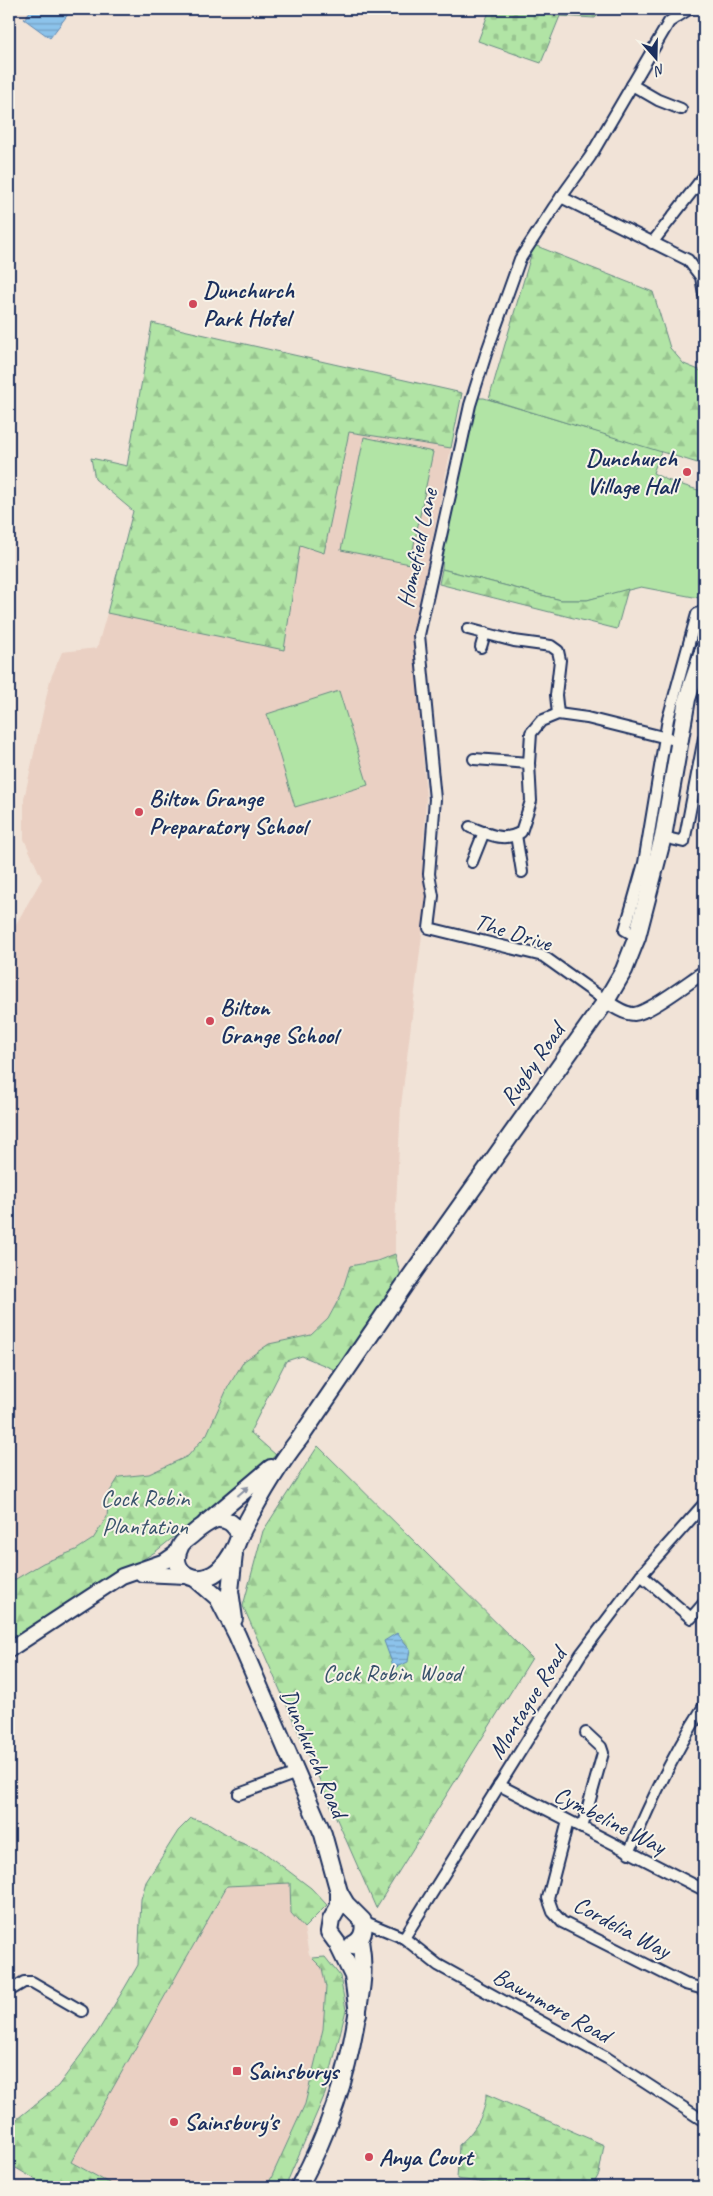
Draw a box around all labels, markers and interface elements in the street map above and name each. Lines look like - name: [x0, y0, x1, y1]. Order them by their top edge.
- north arrow: [630, 32, 680, 82]
- text: N: [651, 60, 667, 80]
- place label: Dunchurch Park Hotel: [203, 275, 295, 333]
- marker: Dunchurch Park Hotel: [187, 298, 199, 310]
- place label: Dunchurch Village Hall: [586, 443, 682, 501]
- marker: Dunchurch Village Hall: [681, 466, 693, 478]
- street label: Homefield Lane: [390, 484, 445, 610]
- place label: Bilton Grange Preparatory School: [149, 783, 311, 841]
- marker: Bilton Grange Preparatory School: [133, 806, 145, 818]
- street label: The Drive: [471, 906, 557, 959]
- place label: Bilton Grange School: [220, 992, 342, 1050]
- street label: Rugby Road: [493, 1014, 573, 1111]
- marker: Bilton Grange School: [204, 1015, 216, 1027]
- park label: Cock Robin Plantation: [100, 1483, 191, 1541]
- one-way arrow: [236, 1486, 249, 1497]
- street label: Montague Road: [481, 1639, 575, 1764]
- park label: Cock Robin Wood: [323, 1658, 465, 1688]
- street label: Dunchurch Road: [274, 1684, 356, 1825]
- street label: Cymbeline Way: [549, 1779, 673, 1862]
- street label: Cordelia Way: [568, 1889, 677, 1966]
- street label: Bawnmore Road: [488, 1960, 619, 2051]
- place label: Sainsburys: [247, 2056, 341, 2086]
- marker: Sainsburys: [231, 2065, 243, 2077]
- place label: Sainsbury's: [184, 2107, 281, 2137]
- marker: Sainsbury's: [168, 2116, 180, 2128]
- place label: Anya Court: [379, 2142, 475, 2172]
- marker: Anya Court: [363, 2151, 375, 2163]

